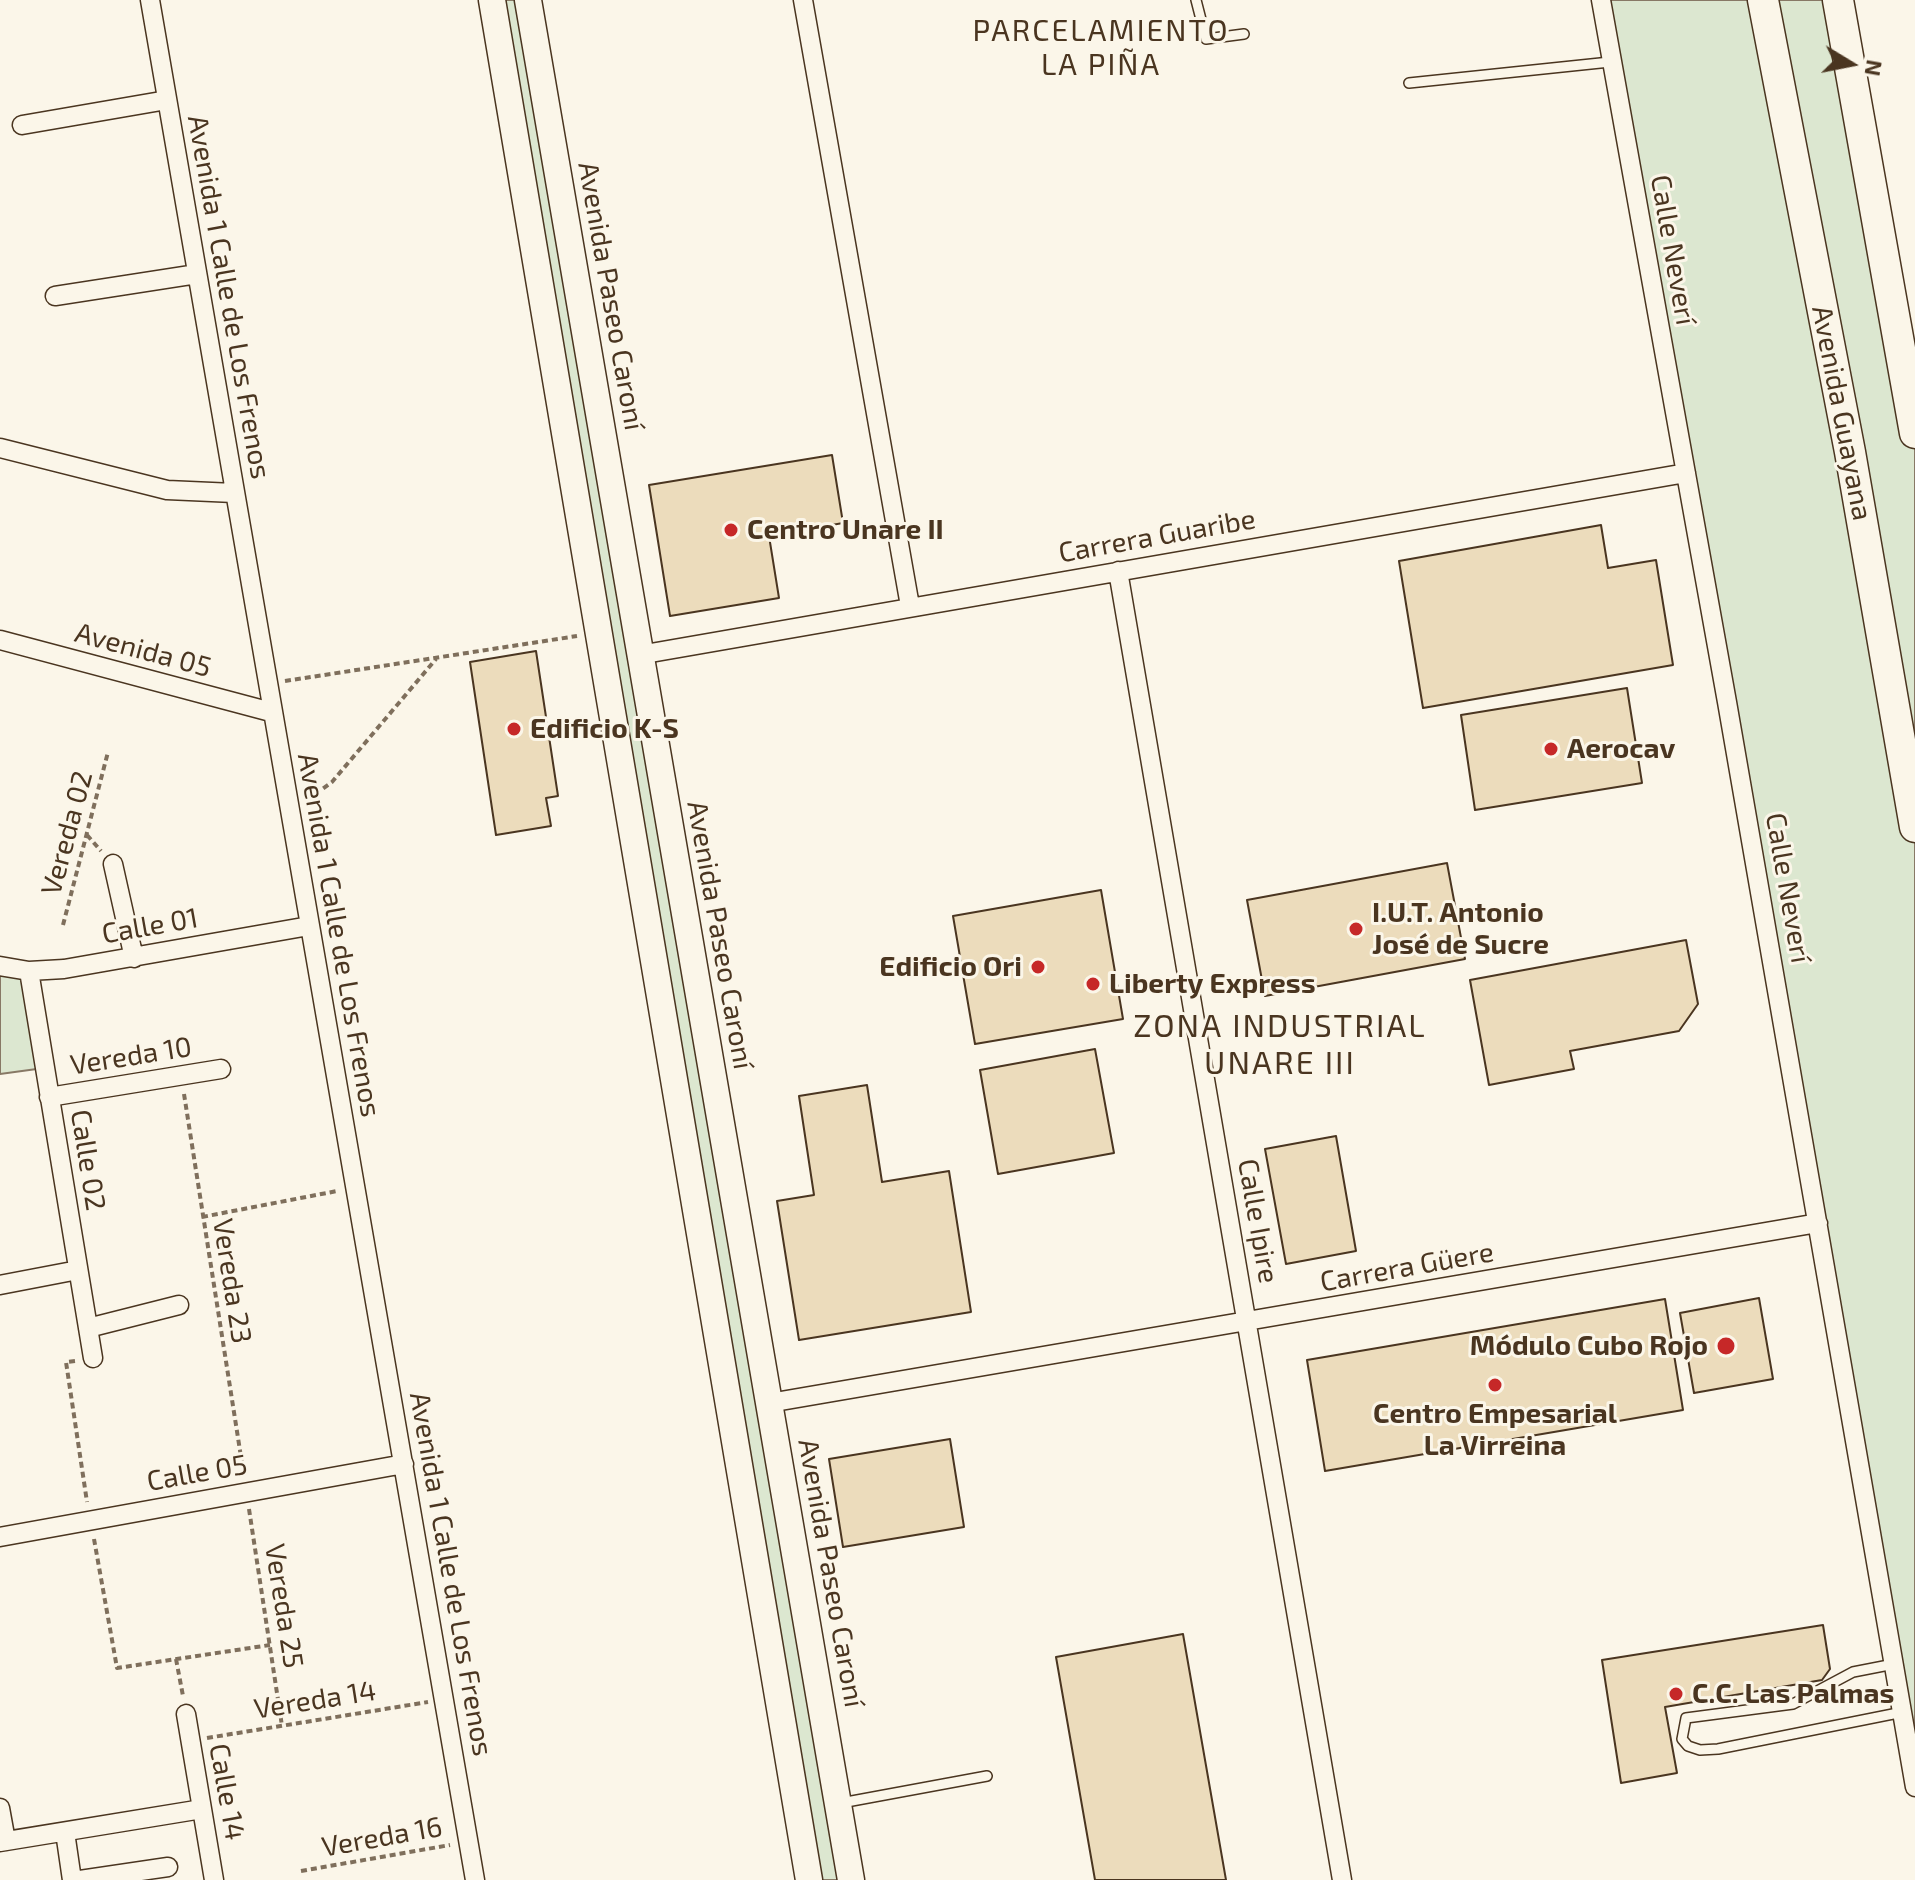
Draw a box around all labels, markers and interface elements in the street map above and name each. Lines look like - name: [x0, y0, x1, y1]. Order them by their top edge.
- district label: PARCELAMIENTO LA PIÑA: [973, 13, 1229, 84]
- north arrow: [1811, 24, 1891, 104]
- text: N: [1860, 58, 1889, 78]
- street label: Avenida 1 Calle de Los Frenos: [180, 112, 278, 482]
- street label: Avenida Paseo Caroní: [571, 159, 651, 433]
- street label: Calle Neverí: [1643, 172, 1703, 328]
- street label: Avenida Guayana: [1805, 303, 1879, 523]
- street label: Carrera Guaribe: [1056, 502, 1258, 570]
- place label: Centro Unare II: [747, 513, 944, 547]
- marker: Centro Unare II: [722, 521, 740, 539]
- street label: Avenida 05: [71, 616, 215, 684]
- place label: Edificio K-S: [530, 712, 679, 746]
- marker: Edificio K-S: [505, 720, 523, 738]
- place label: Aerocav: [1567, 732, 1675, 766]
- marker: Aerocav: [1542, 740, 1560, 758]
- street label: Avenida 1 Calle de Los Frenos: [290, 750, 388, 1120]
- street label: Vereda 02: [34, 767, 100, 899]
- street label: Avenida Paseo Caroní: [680, 798, 760, 1072]
- street label: Calle Neverí: [1758, 810, 1818, 966]
- place label: I.U.T. Antonio José de Sucre: [1372, 896, 1549, 962]
- street label: Calle 01: [99, 901, 201, 951]
- marker: I.U.T. Antonio José de Sucre: [1347, 920, 1365, 938]
- place label: Edificio Ori: [879, 950, 1022, 984]
- marker: Edificio Ori: [1029, 958, 1047, 976]
- place label: Liberty Express: [1109, 967, 1316, 1001]
- marker: Liberty Express: [1084, 975, 1102, 993]
- district label: ZONA INDUSTRIAL UNARE III: [1133, 1007, 1427, 1082]
- street label: Vereda 10: [68, 1030, 194, 1082]
- street label: Calle 02: [63, 1107, 113, 1213]
- street label: Calle Ipire: [1231, 1156, 1285, 1286]
- street label: Vereda 23: [206, 1216, 258, 1346]
- street label: Carrera Güere: [1318, 1235, 1496, 1299]
- place label: Módulo Cubo Rojo: [1470, 1329, 1708, 1363]
- marker: Módulo Cubo Rojo: [1715, 1335, 1737, 1357]
- marker: Centro Empesarial La Virreina: [1486, 1376, 1504, 1394]
- street label: Avenida 1 Calle de Los Frenos: [402, 1389, 500, 1759]
- place label: Centro Empesarial La Virreina: [1373, 1397, 1617, 1463]
- street label: Avenida Paseo Caroní: [791, 1436, 871, 1710]
- street label: Calle 05: [144, 1448, 250, 1498]
- street label: Vereda 25: [258, 1541, 310, 1671]
- street label: Vereda 14: [252, 1674, 378, 1726]
- place label: C.C. Las Palmas: [1692, 1677, 1894, 1711]
- marker: C.C. Las Palmas: [1667, 1685, 1685, 1703]
- street label: Calle 14: [202, 1741, 252, 1843]
- street label: Vereda 16: [319, 1810, 445, 1864]

